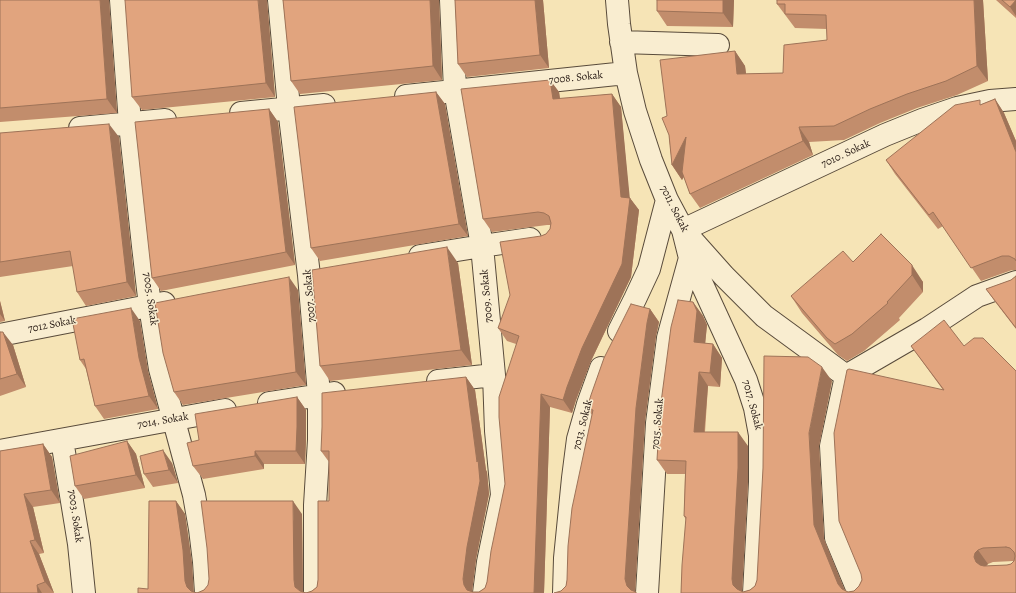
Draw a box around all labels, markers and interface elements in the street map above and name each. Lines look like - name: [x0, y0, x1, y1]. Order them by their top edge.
- street label: 7008. Sokak: [548, 69, 604, 87]
- street label: 7010. Sokak: [819, 137, 873, 171]
- street label: 7011. Sokak: [657, 184, 691, 234]
- street label: 7007. Sokak: [301, 269, 319, 323]
- street label: 7009. Sokak: [478, 269, 496, 323]
- street label: 7005. Sokak: [140, 272, 160, 326]
- street label: 7012 Sokak: [27, 314, 77, 336]
- street label: 7017. Sokak: [739, 379, 765, 431]
- street label: 7015. Sokak: [649, 398, 667, 450]
- street label: 7013. Sokak: [570, 399, 596, 451]
- street label: 7014. Sokak: [136, 410, 190, 432]
- street label: 7003. Sokak: [65, 489, 85, 543]

